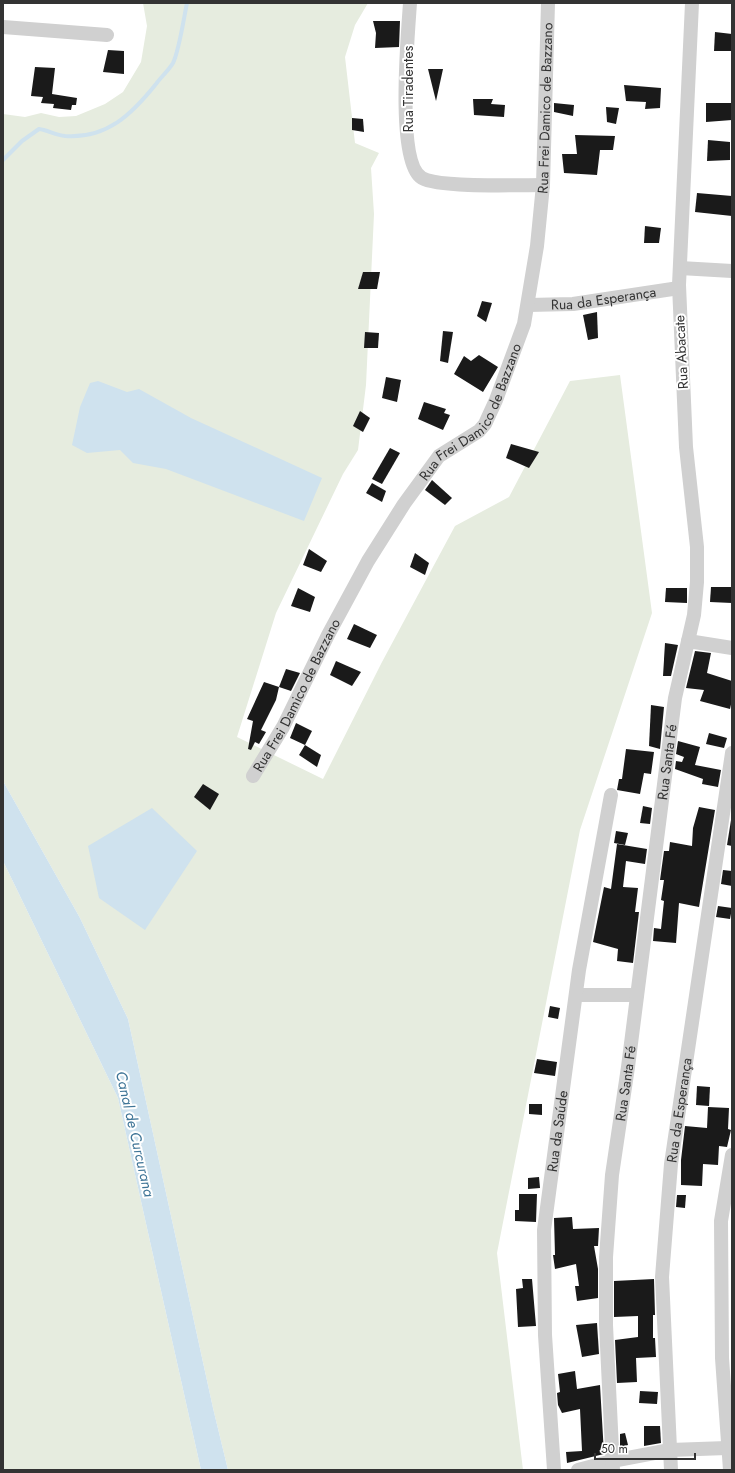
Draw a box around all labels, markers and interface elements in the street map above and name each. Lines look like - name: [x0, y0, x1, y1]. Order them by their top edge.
- street label: Rua Frei Damico de Bazzano: [532, 22, 557, 194]
- street label: Rua Tiradentes: [398, 45, 418, 132]
- street label: Rua da Esperança: [551, 282, 658, 314]
- street label: Rua Abacate: [669, 314, 693, 390]
- street label: Rua Frei Damico de Bazzano: [414, 340, 526, 485]
- street label: Rua Frei Damico de Bazzano: [248, 614, 345, 776]
- street label: Rua Santa Fé: [652, 723, 682, 801]
- street label: Rua Santa Fé: [610, 1044, 641, 1122]
- street label: Rua da Esperança: [661, 1056, 697, 1164]
- water label: Canal de Curcurana: [110, 1069, 160, 1200]
- street label: Rua da Saúde: [542, 1089, 573, 1173]
- scale bar: [595, 1435, 695, 1461]
- text: 50 m: [601, 1440, 628, 1458]

